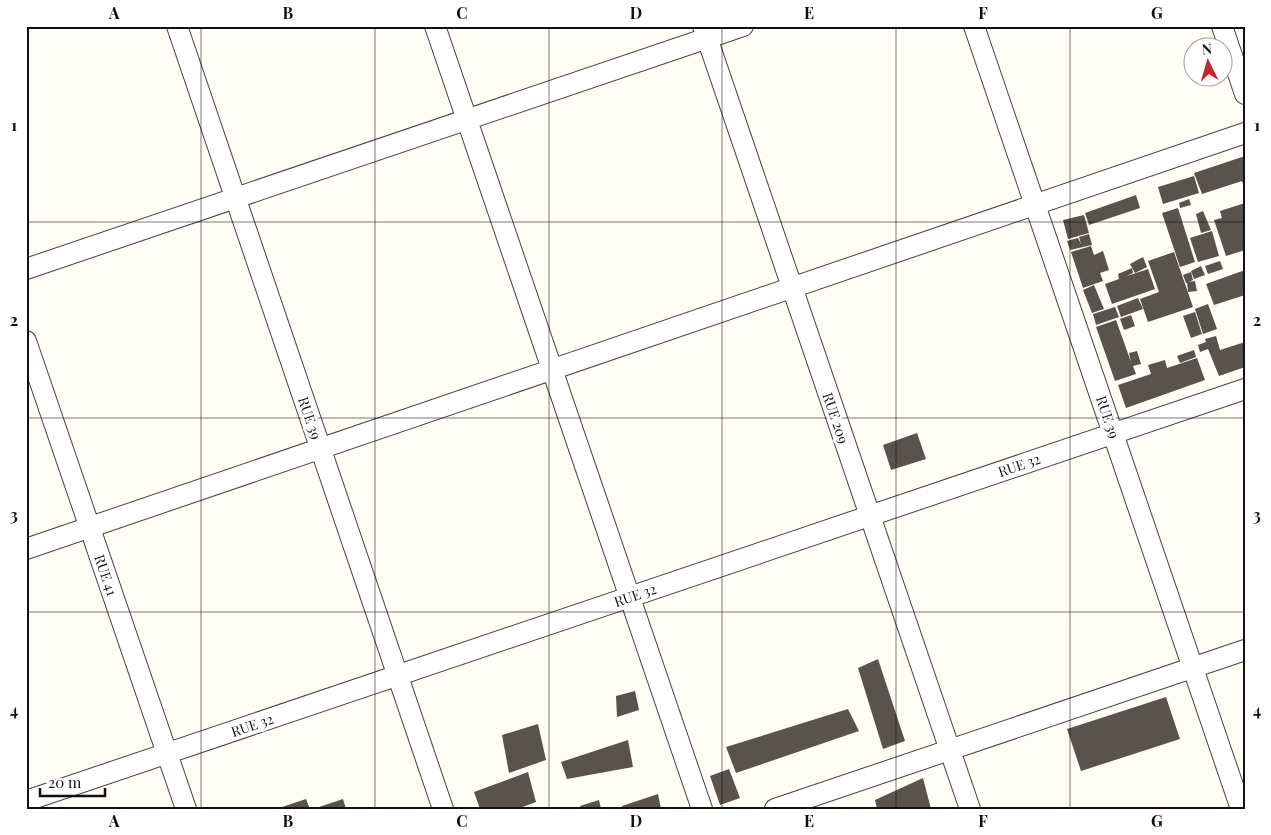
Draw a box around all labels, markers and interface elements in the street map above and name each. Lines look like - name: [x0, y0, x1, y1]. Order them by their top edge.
- text: A: [108, 2, 120, 23]
- text: B: [283, 2, 294, 23]
- text: C: [456, 2, 468, 23]
- text: D: [630, 2, 642, 23]
- text: E: [804, 2, 814, 23]
- text: F: [978, 2, 988, 23]
- text: G: [1151, 2, 1163, 23]
- north arrow: [1184, 38, 1234, 88]
- text: N: [1201, 39, 1213, 58]
- text: 1: [11, 114, 17, 135]
- text: 1: [1254, 114, 1260, 135]
- text: 2: [10, 309, 18, 330]
- text: 2: [1253, 309, 1261, 330]
- street label: RUE 209: [818, 390, 854, 446]
- street label: RUE 39: [1092, 393, 1124, 441]
- street label: RUE 39: [294, 394, 326, 442]
- street label: RUE 32: [995, 449, 1043, 481]
- text: 3: [10, 504, 18, 525]
- text: 3: [1253, 504, 1261, 525]
- street label: RUE 41: [90, 552, 122, 598]
- street label: RUE 32: [611, 579, 659, 611]
- text: 4: [10, 699, 18, 720]
- text: 4: [1253, 699, 1261, 720]
- street label: RUE 32: [228, 709, 276, 741]
- scale bar: [40, 765, 105, 797]
- text: 20 m: [48, 772, 82, 792]
- text: A: [108, 810, 120, 831]
- text: B: [283, 810, 294, 831]
- text: C: [456, 810, 468, 831]
- text: D: [630, 810, 642, 831]
- text: E: [804, 810, 814, 831]
- text: F: [978, 810, 988, 831]
- text: G: [1151, 810, 1163, 831]

